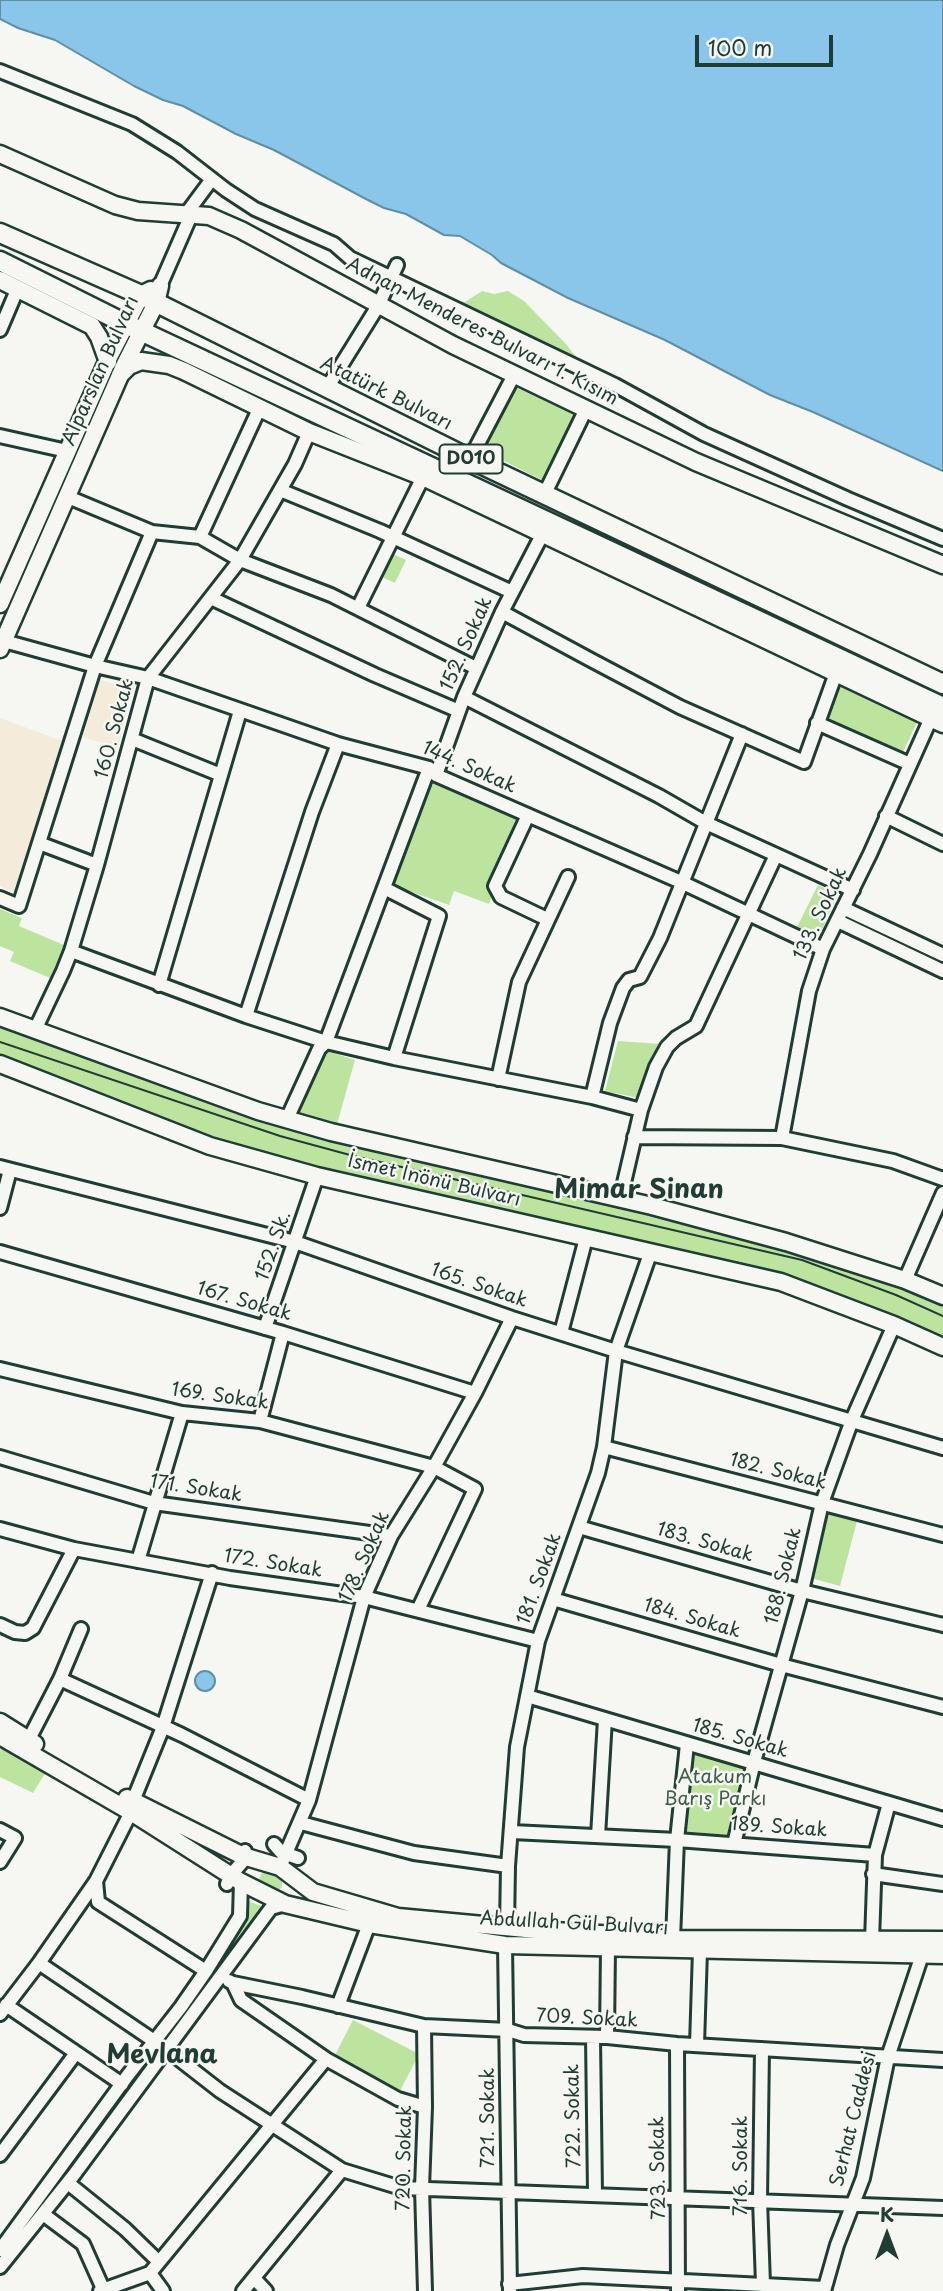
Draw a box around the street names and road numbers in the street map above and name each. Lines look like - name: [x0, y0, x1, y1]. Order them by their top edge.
- street label: Adnan Menderes Bulvarı 1. Kısım: [342, 253, 622, 411]
- street label: Alparslan Bulvarı: [58, 293, 144, 449]
- street label: Atatürk Bulvarı: [316, 352, 456, 436]
- road number: D010: [440, 444, 503, 474]
- street label: 152. Sokak: [436, 593, 498, 695]
- street label: 160. Sokak: [91, 677, 139, 781]
- street label: 144. Sokak: [418, 737, 520, 799]
- street label: 133. Sokak: [790, 864, 852, 964]
- street label: İsmet İnönü Bulvarı: [345, 1150, 523, 1212]
- street label: 152. Sk.: [251, 1208, 297, 1284]
- street label: 165. Sokak: [428, 1259, 530, 1313]
- street label: 167. Sokak: [194, 1278, 294, 1326]
- street label: 169. Sokak: [170, 1379, 270, 1415]
- street label: 182. Sokak: [727, 1449, 829, 1495]
- street label: 171. Sokak: [148, 1470, 244, 1508]
- street label: 178. Sokak: [335, 1508, 395, 1606]
- street label: 183. Sokak: [654, 1518, 756, 1568]
- street label: 188. Sokak: [761, 1525, 807, 1627]
- street label: 181. Sokak: [513, 1530, 567, 1628]
- street label: 172. Sokak: [222, 1545, 324, 1583]
- street label: 184. Sokak: [641, 1594, 743, 1644]
- street label: 185. Sokak: [689, 1714, 791, 1764]
- street label: 189. Sokak: [730, 1813, 828, 1843]
- street label: Abdullah Gül Bulvarı: [479, 1908, 669, 1940]
- street label: 709. Sokak: [535, 2005, 639, 2033]
- street label: Serhat Caddesi: [826, 2049, 882, 2189]
- street label: 722. Sokak: [562, 2064, 586, 2168]
- street label: 721. Sokak: [478, 2068, 500, 2168]
- street label: 720. Sokak: [393, 2105, 417, 2211]
- street label: 723. Sokak: [647, 2116, 671, 2220]
- street label: 716. Sokak: [731, 2116, 753, 2216]

